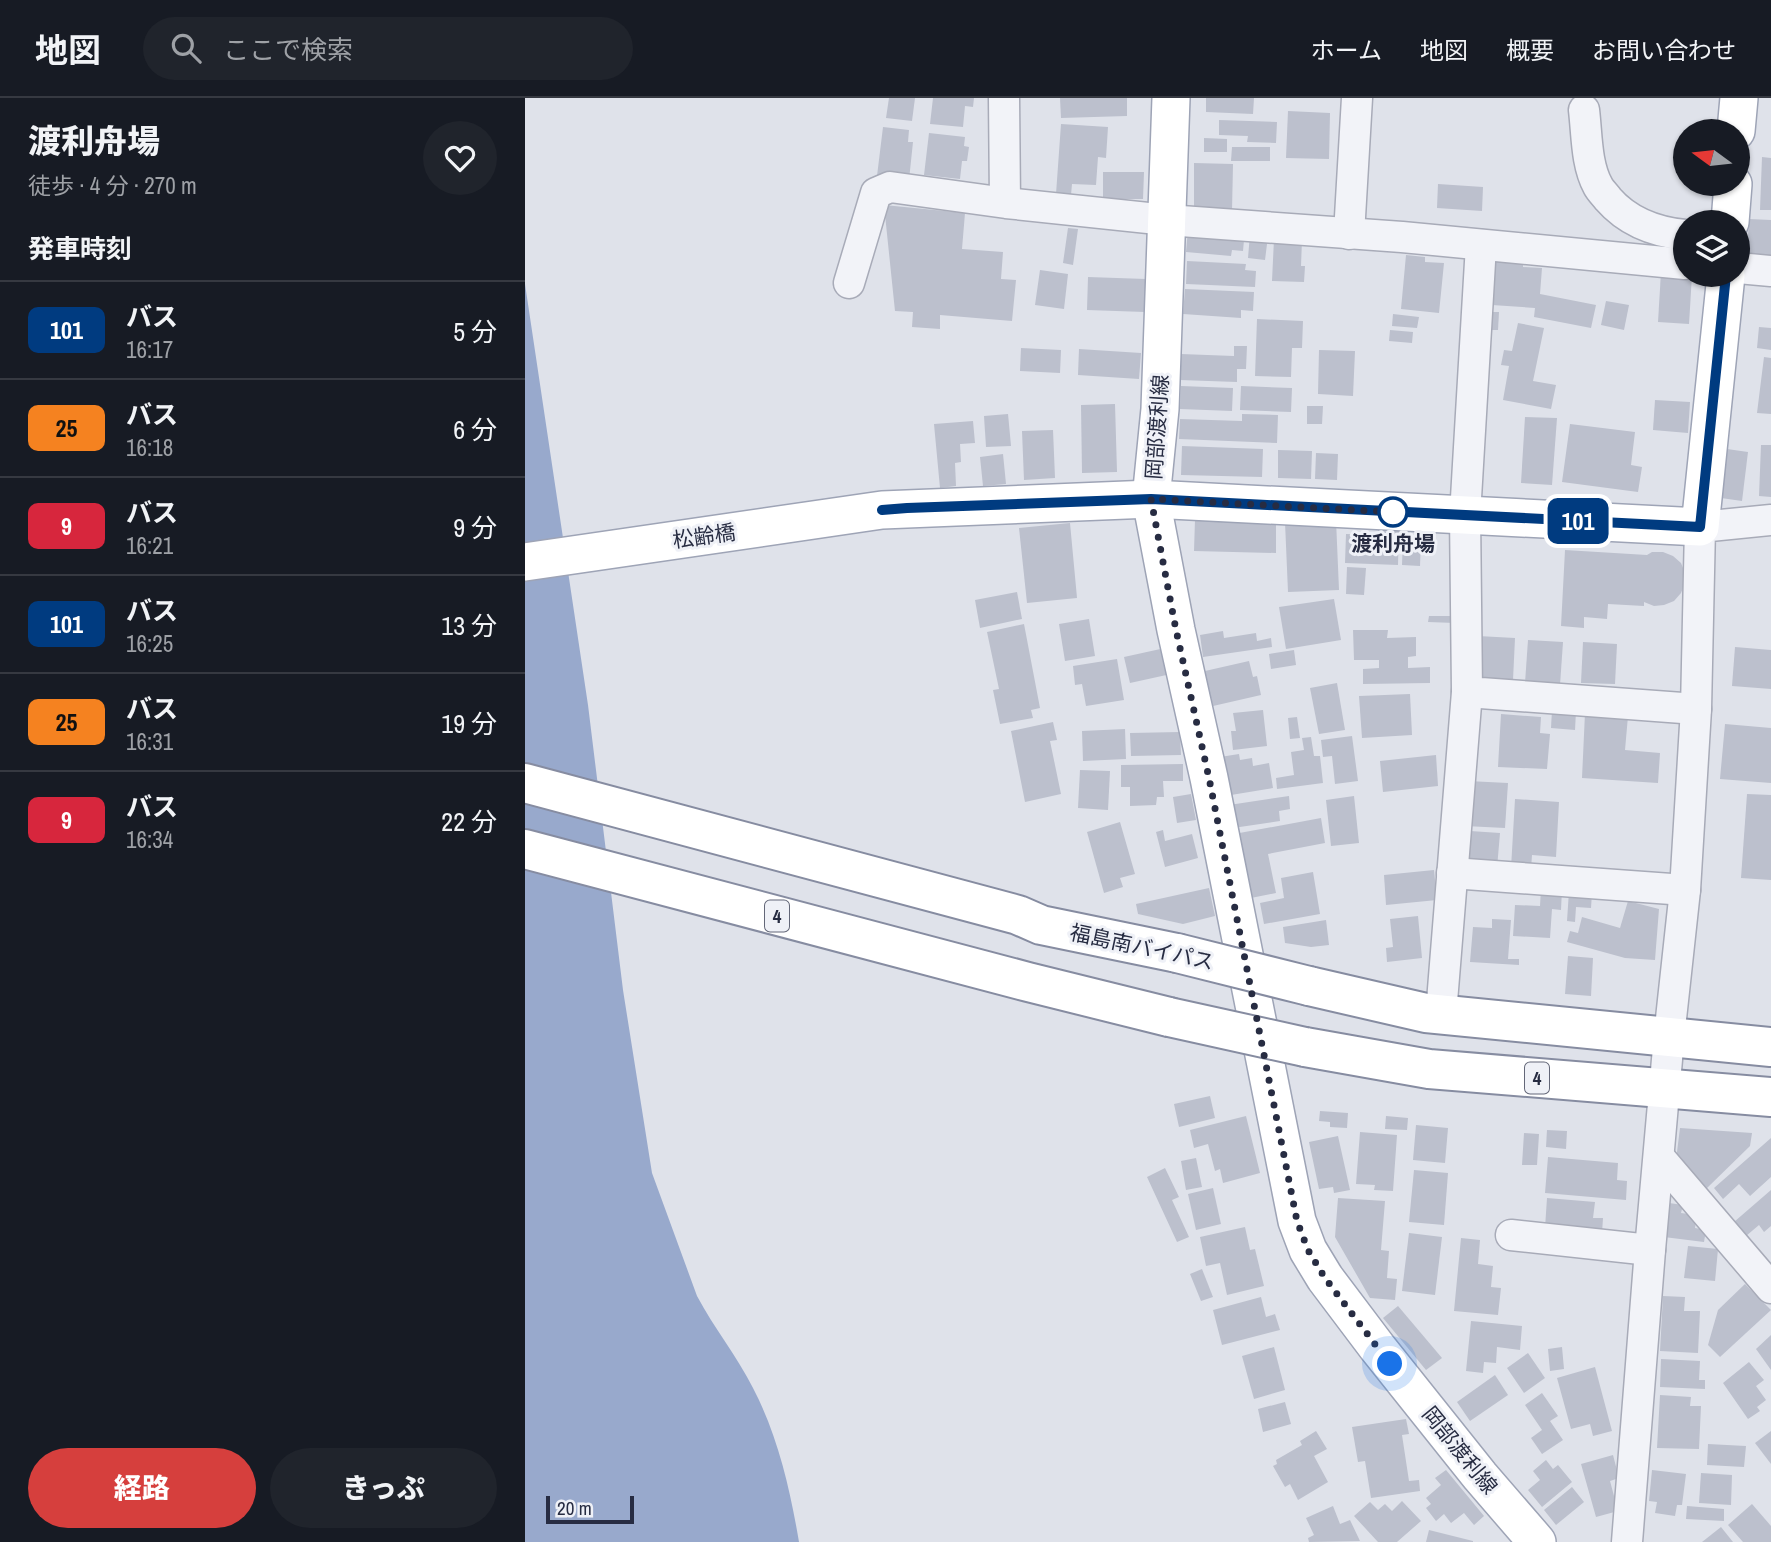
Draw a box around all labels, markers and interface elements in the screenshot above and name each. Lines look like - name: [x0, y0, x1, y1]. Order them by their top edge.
- search box: [143, 17, 633, 80]
- text: 地図: [35, 28, 101, 72]
- icon: search: [167, 29, 205, 67]
- text: ここで検索: [223, 32, 353, 67]
- text: ホーム: [1311, 34, 1382, 66]
- text: 地図: [1420, 34, 1468, 66]
- text: 概要: [1506, 34, 1554, 66]
- text: お問い合わせ: [1592, 34, 1736, 66]
- text: 渡利舟場: [28, 119, 160, 163]
- north arrow: [1673, 119, 1750, 196]
- map controls: [1673, 119, 1750, 287]
- button: heart: [423, 121, 497, 195]
- text: 徒歩 · 4 分 · 270 m: [28, 170, 197, 201]
- button: layers: [1673, 210, 1750, 287]
- text: 発車時刻: [28, 231, 132, 266]
- text: バス: [126, 299, 178, 334]
- text: 101: [50, 314, 83, 346]
- text: 5 分: [453, 314, 497, 349]
- text: 16:17: [126, 334, 173, 365]
- street label: 岡部渡利線: [1139, 374, 1175, 480]
- text: バス: [126, 397, 178, 432]
- text: 25: [56, 412, 77, 444]
- text: 6 分: [453, 412, 497, 447]
- text: 16:18: [126, 432, 173, 463]
- text: バス: [126, 495, 178, 530]
- marker: 渡利舟場: [1378, 497, 1408, 527]
- line badge: 101: [1538, 498, 1618, 544]
- text: 101: [1562, 505, 1594, 537]
- text: 9: [61, 510, 72, 542]
- text: 9 分: [453, 510, 497, 545]
- street label: 松齢橋: [671, 517, 737, 555]
- place label: 渡利舟場: [1351, 529, 1435, 558]
- text: 16:21: [126, 530, 173, 561]
- text: バス: [126, 593, 178, 628]
- text: 101: [50, 608, 83, 640]
- text: 13 分: [441, 608, 497, 643]
- text: 16:25: [126, 628, 173, 659]
- text: バス: [126, 691, 178, 726]
- text: 25: [56, 706, 77, 738]
- text: 19 分: [441, 706, 497, 741]
- text: 16:31: [126, 726, 173, 757]
- text: バス: [126, 789, 178, 824]
- text: 9: [61, 804, 72, 836]
- text: 22 分: [441, 804, 497, 839]
- text: 16:34: [126, 824, 173, 855]
- road number: 4: [765, 901, 789, 932]
- street label: 福島南バイパス: [1067, 918, 1217, 976]
- road number: 4: [1525, 1062, 1549, 1094]
- your location: [1372, 1346, 1407, 1381]
- street label: 岡部渡利線: [1416, 1400, 1504, 1500]
- button: 経路: [28, 1448, 256, 1528]
- button: きっぷ: [270, 1448, 497, 1528]
- scale bar: [546, 1493, 633, 1525]
- text: 20 m: [557, 1495, 592, 1521]

